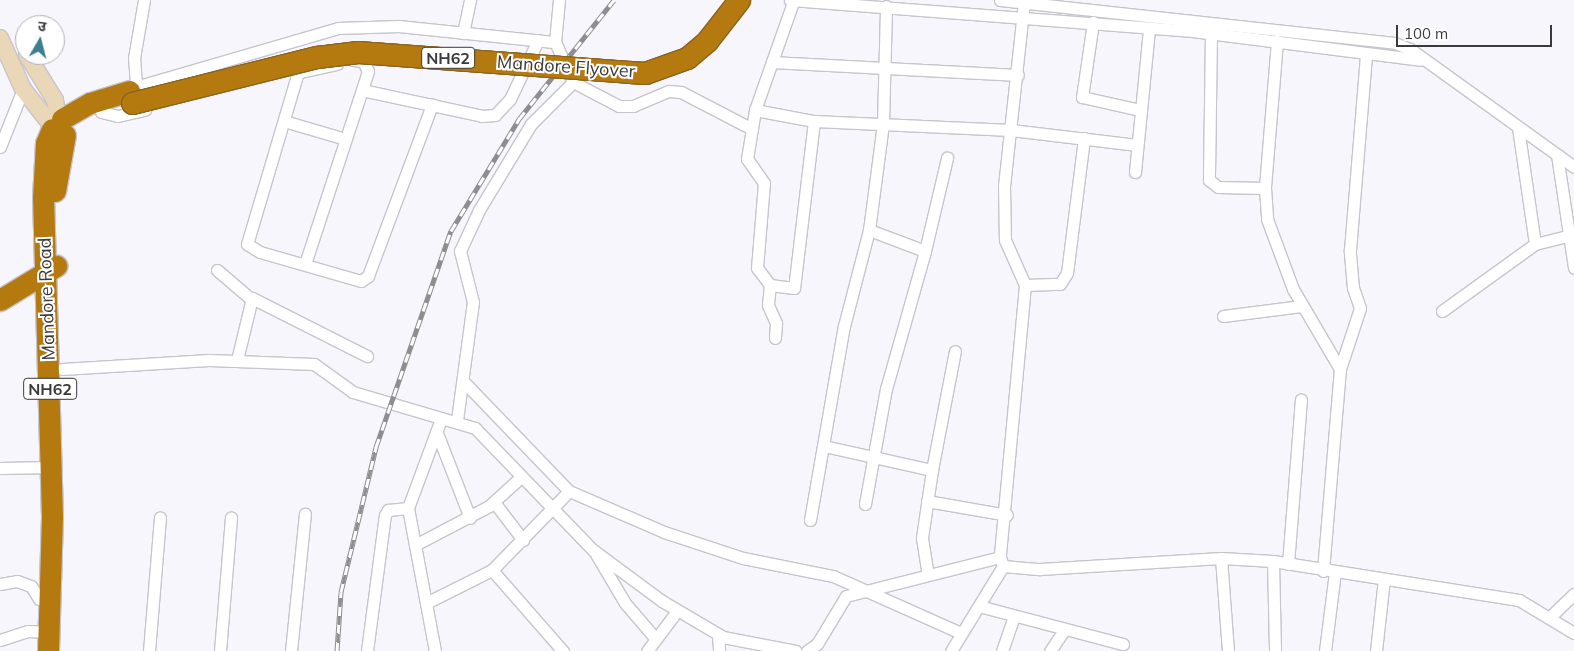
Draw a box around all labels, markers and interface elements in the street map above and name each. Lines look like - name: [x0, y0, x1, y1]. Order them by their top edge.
- north arrow: [15, 15, 65, 65]
- scale bar: [1399, 15, 1555, 47]
- text: उ: [37, 17, 47, 36]
- text: 100 m: [1404, 24, 1448, 43]
- road number: NH62: [420, 44, 476, 72]
- street label: Mandore Flyover: [496, 51, 636, 83]
- street label: Mandore Road: [34, 237, 60, 361]
- road number: NH62: [22, 376, 78, 402]

